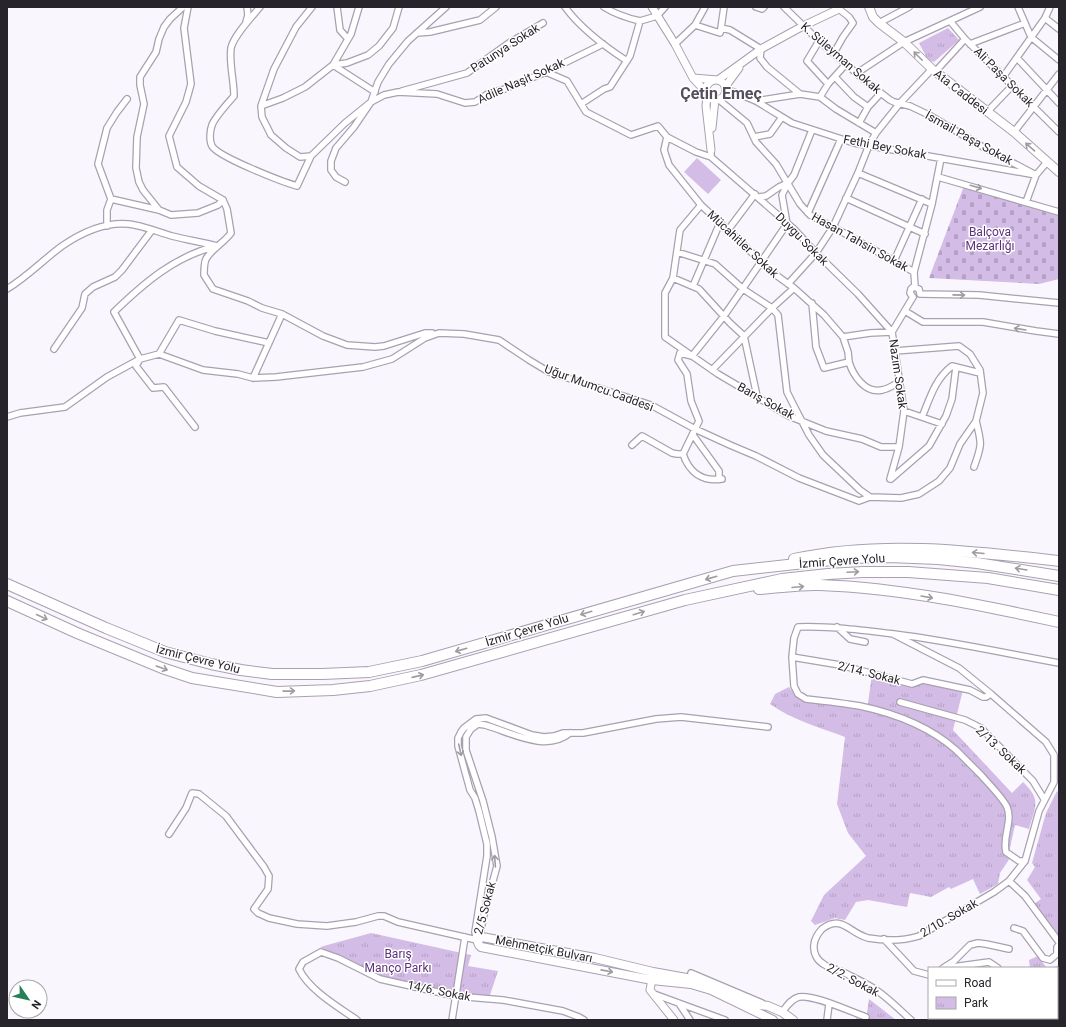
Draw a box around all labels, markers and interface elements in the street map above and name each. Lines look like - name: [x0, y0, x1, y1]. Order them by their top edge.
- street label: K. Süleyman Sokak: [798, 19, 885, 97]
- street label: Patunya Sokak: [468, 20, 543, 75]
- street label: Ali Paşa Sokak: [971, 44, 1038, 111]
- one-way arrow: [913, 51, 923, 61]
- street label: Adile Naşit Sokak: [475, 55, 567, 106]
- street label: Ata Caddesi: [931, 67, 991, 117]
- district label: Çetin Emeç: [680, 84, 762, 103]
- street label: İsmail Paşa Sokak: [923, 107, 1016, 168]
- street label: Fethi Bey Sokak: [842, 132, 929, 162]
- one-way arrow: [1025, 142, 1035, 151]
- one-way arrow: [969, 184, 982, 191]
- street label: Mücahitler Sokak: [704, 207, 782, 281]
- street label: Duygu Sokak: [773, 210, 832, 269]
- street label: Hasan Tahsin Sokak: [809, 210, 912, 275]
- park label: Balçova Mezarlığı: [966, 225, 1014, 253]
- one-way arrow: [952, 291, 965, 299]
- one-way arrow: [1014, 324, 1027, 332]
- street label: Nazım Sokak: [886, 338, 910, 411]
- street label: Uğur Mumcu Caddesi: [543, 362, 656, 414]
- street label: Barış Sokak: [735, 380, 798, 423]
- one-way arrow: [972, 549, 985, 556]
- street label: İzmir Çevre Yolu: [798, 550, 885, 571]
- one-way arrow: [1015, 565, 1028, 573]
- one-way arrow: [846, 569, 859, 576]
- one-way arrow: [705, 575, 718, 582]
- one-way arrow: [791, 583, 804, 590]
- one-way arrow: [921, 593, 934, 601]
- one-way arrow: [633, 609, 646, 616]
- street label: İzmir Çevre Yolu: [483, 610, 570, 649]
- one-way arrow: [579, 610, 592, 617]
- one-way arrow: [36, 614, 48, 621]
- street label: İzmir Çevre Yolu: [155, 641, 242, 676]
- one-way arrow: [455, 647, 468, 654]
- street label: 2/14. Sokak: [836, 658, 903, 688]
- one-way arrow: [156, 665, 168, 673]
- one-way arrow: [411, 671, 424, 679]
- one-way arrow: [282, 687, 295, 695]
- street label: 2/13. Sokak: [973, 723, 1030, 778]
- one-way arrow: [456, 744, 464, 757]
- one-way arrow: [492, 855, 499, 868]
- street label: 2/5 Sokak: [471, 879, 499, 936]
- street label: 2/10. Sokak: [918, 895, 981, 940]
- street label: Mehmetçik Bulvarı: [494, 933, 594, 965]
- park label: Barış Manço Parkı: [365, 947, 431, 975]
- street label: 2/2. Sokak: [824, 960, 882, 1000]
- one-way arrow: [600, 967, 613, 975]
- legend: [928, 967, 1058, 1019]
- text: Road: [964, 976, 992, 990]
- street label: 14/6. Sokak: [406, 978, 473, 1004]
- north arrow: [8, 979, 48, 1019]
- text: Park: [964, 996, 989, 1010]
- text: N: [28, 997, 43, 1011]

